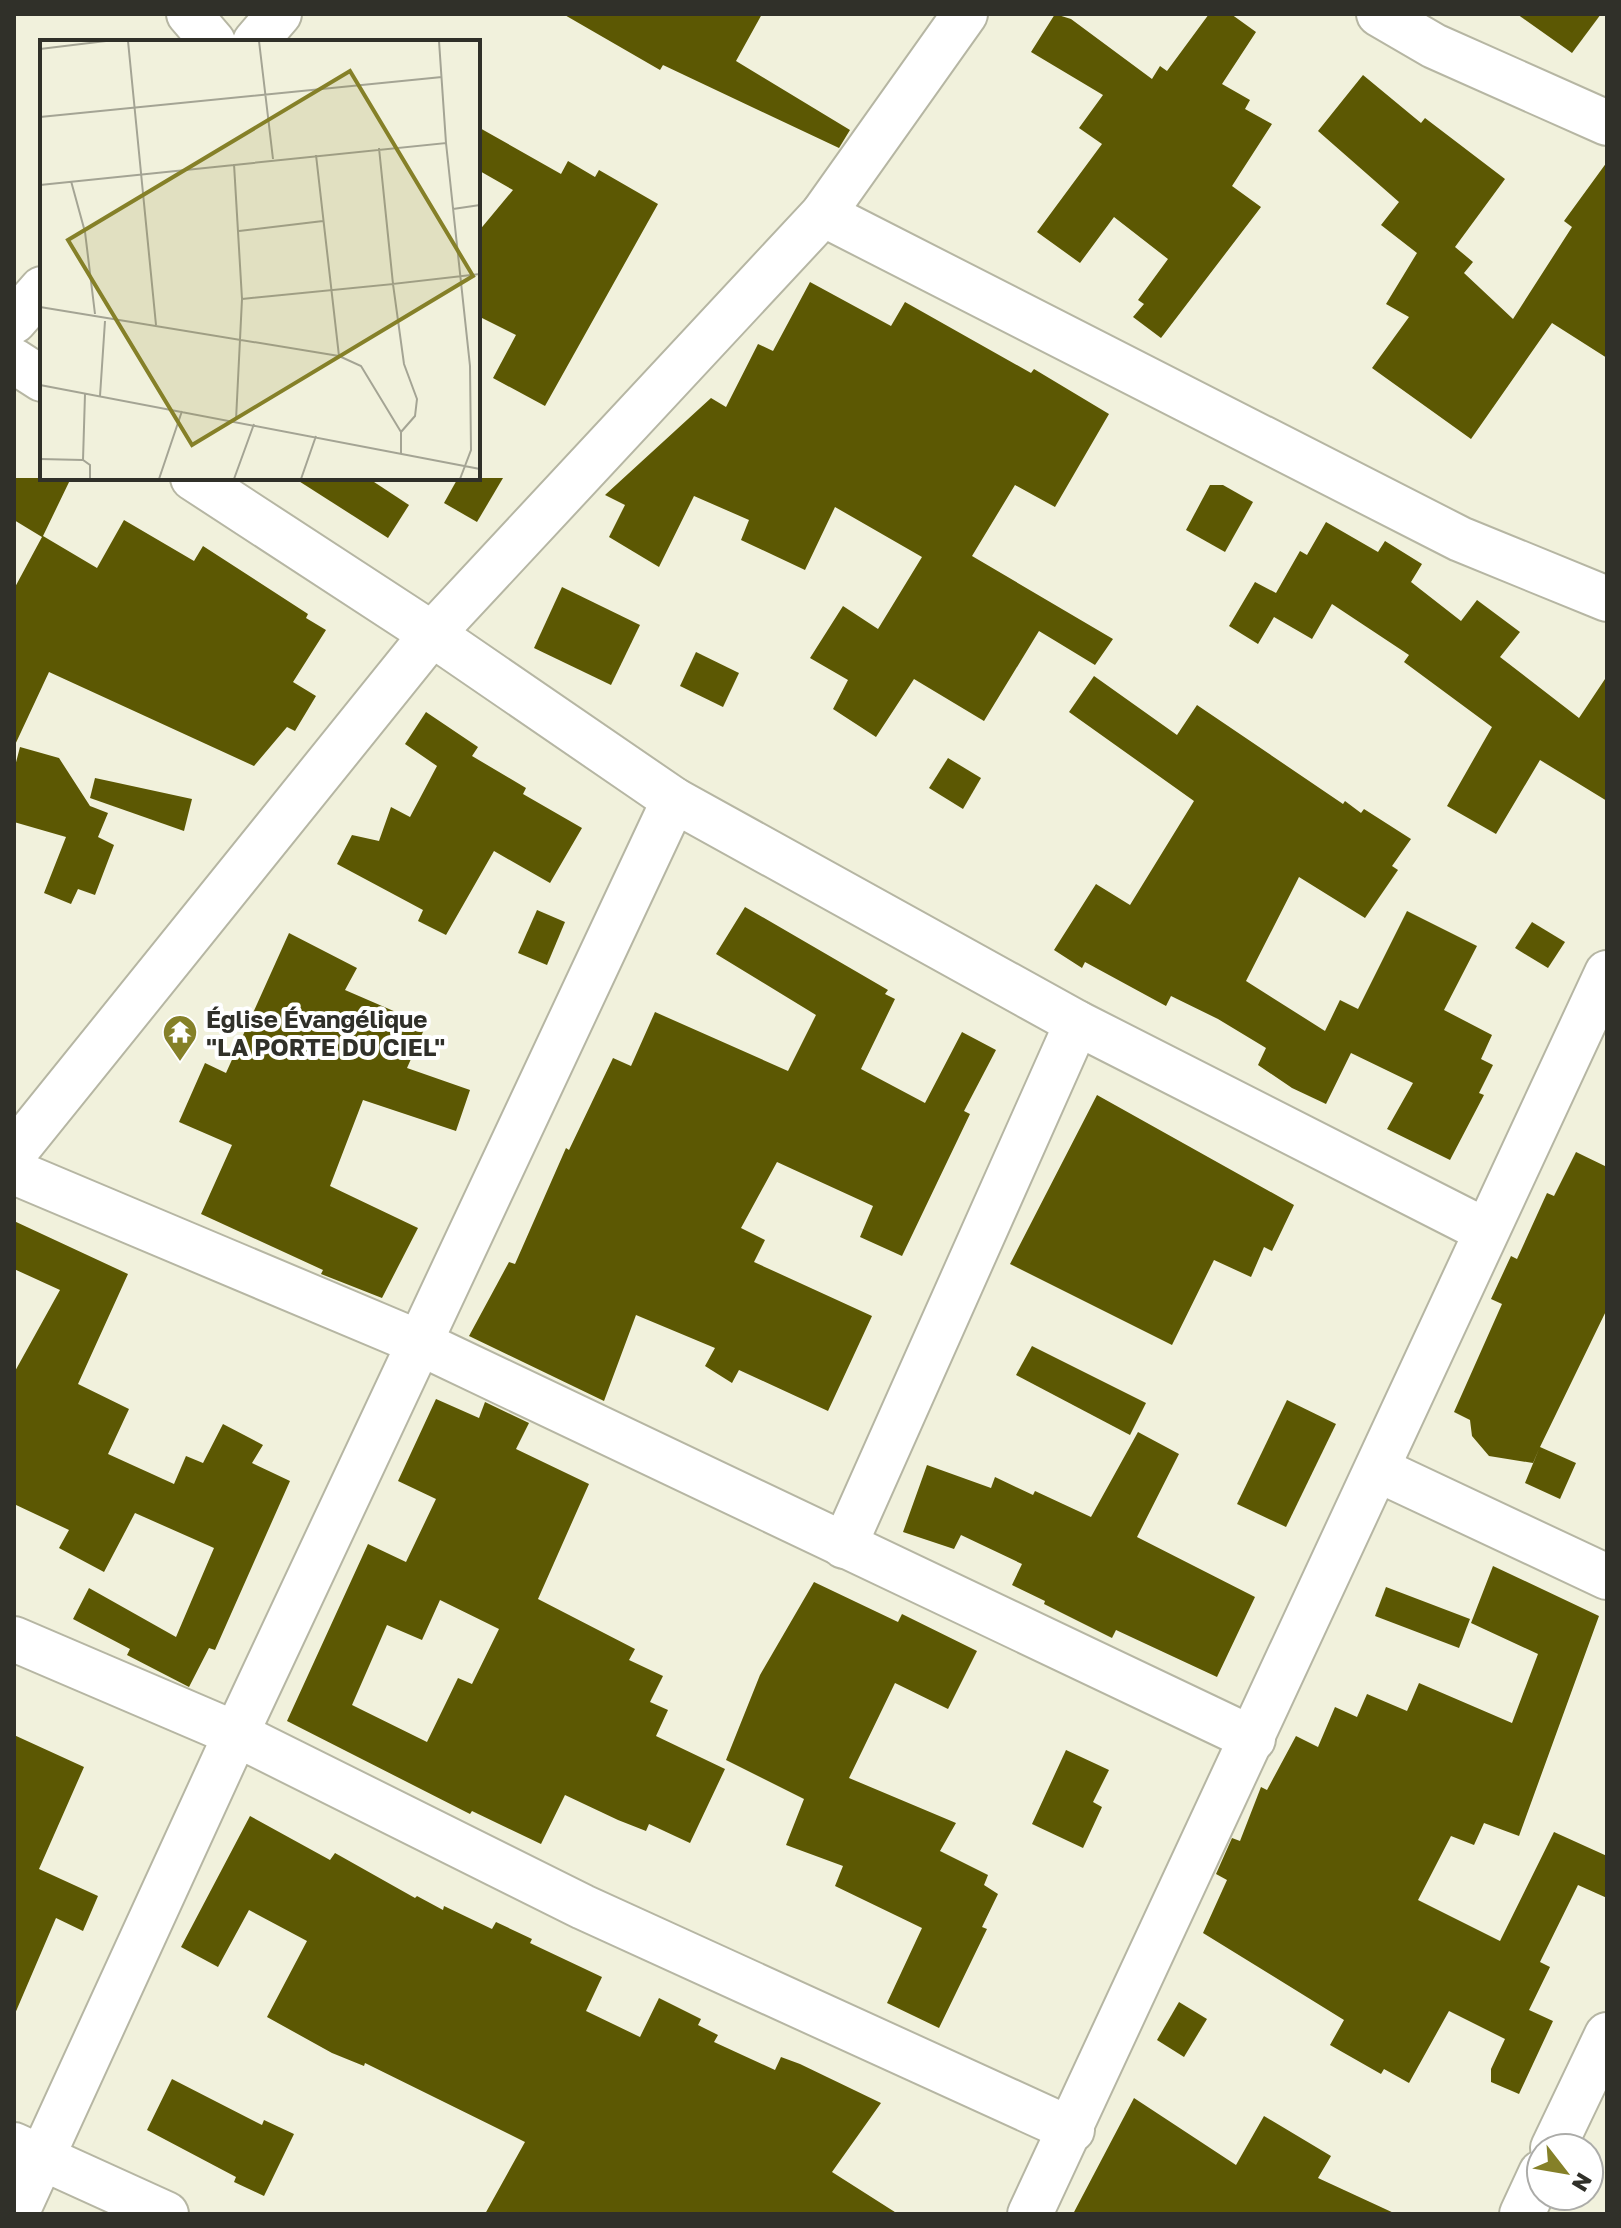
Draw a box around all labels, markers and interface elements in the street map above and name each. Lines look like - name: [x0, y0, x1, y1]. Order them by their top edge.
- inset map: [40, 40, 480, 480]
- place label: Église Évangélique "LA PORTE DU CIEL": [206, 1004, 445, 1061]
- temple icon: Église Évangélique "LA PORTE DU CIEL": [161, 1013, 199, 1063]
- north arrow: [1525, 2132, 1605, 2212]
- text: N: [1567, 2168, 1598, 2197]

